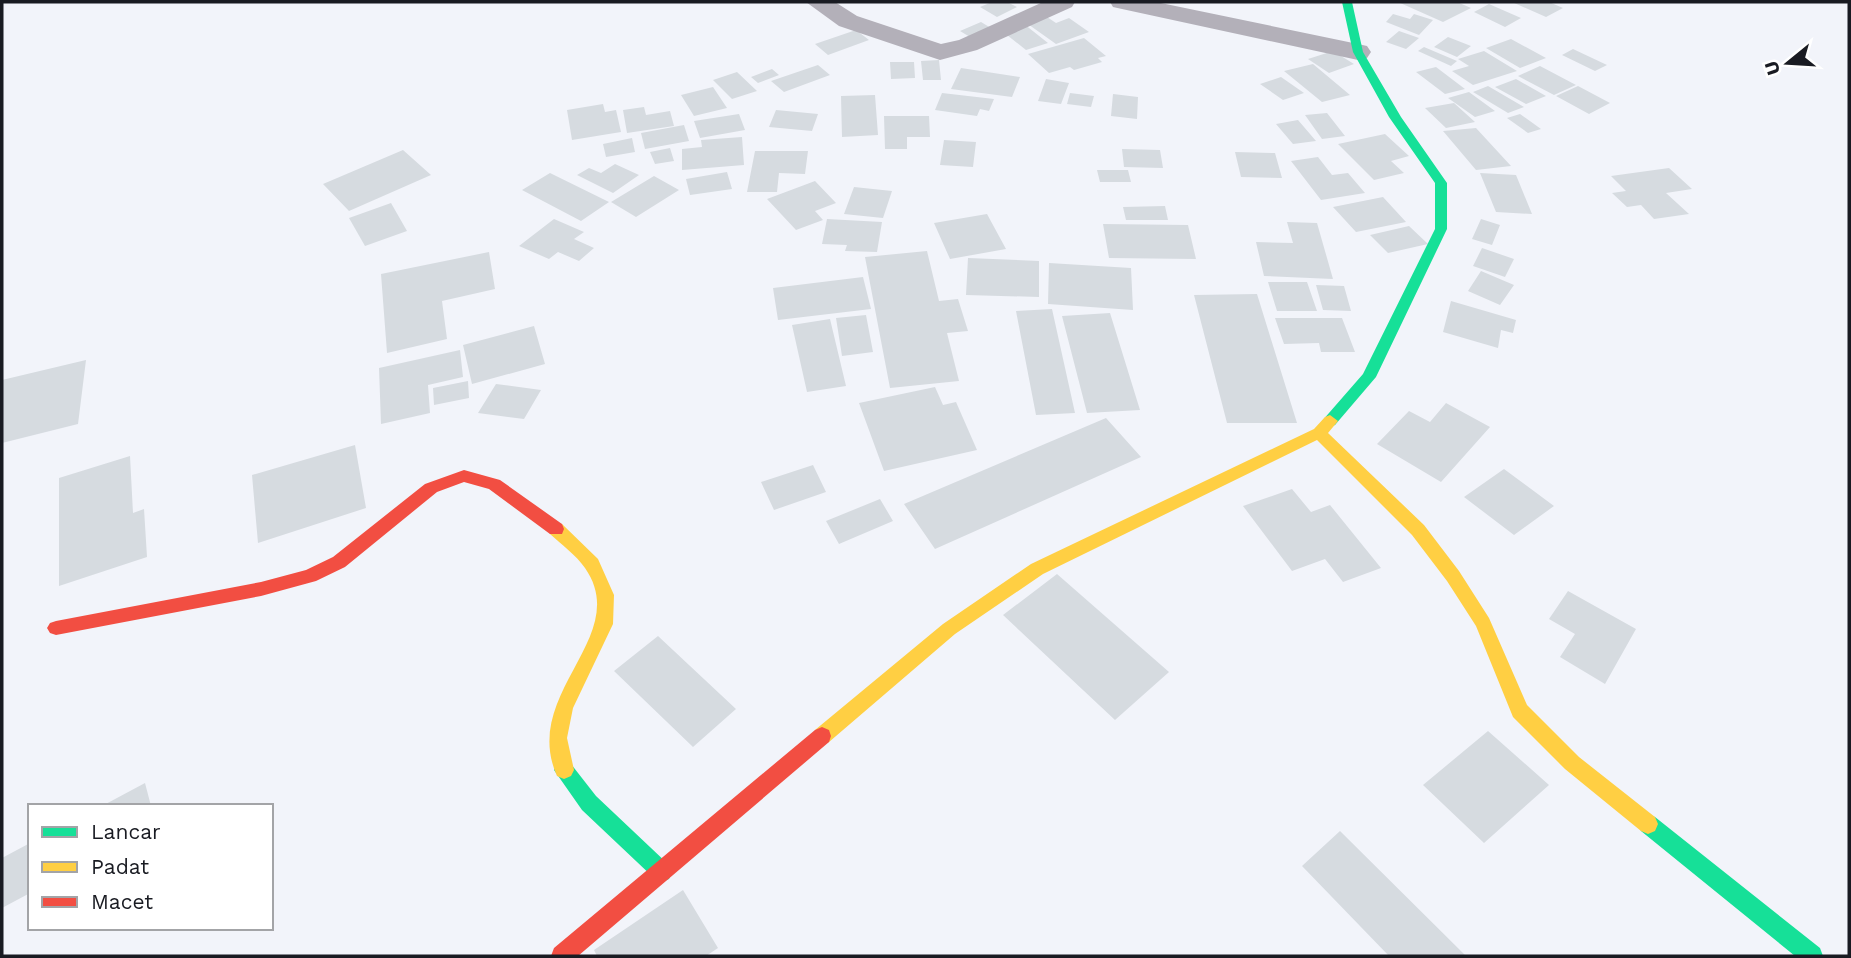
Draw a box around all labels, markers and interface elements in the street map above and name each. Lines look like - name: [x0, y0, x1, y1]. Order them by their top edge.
- north arrow: [1753, 28, 1823, 98]
- text: U: [1759, 58, 1785, 78]
- legend: [28, 804, 273, 930]
- text: Lancar: [91, 819, 161, 844]
- text: Padat: [91, 854, 149, 879]
- text: Macet: [91, 889, 153, 914]

